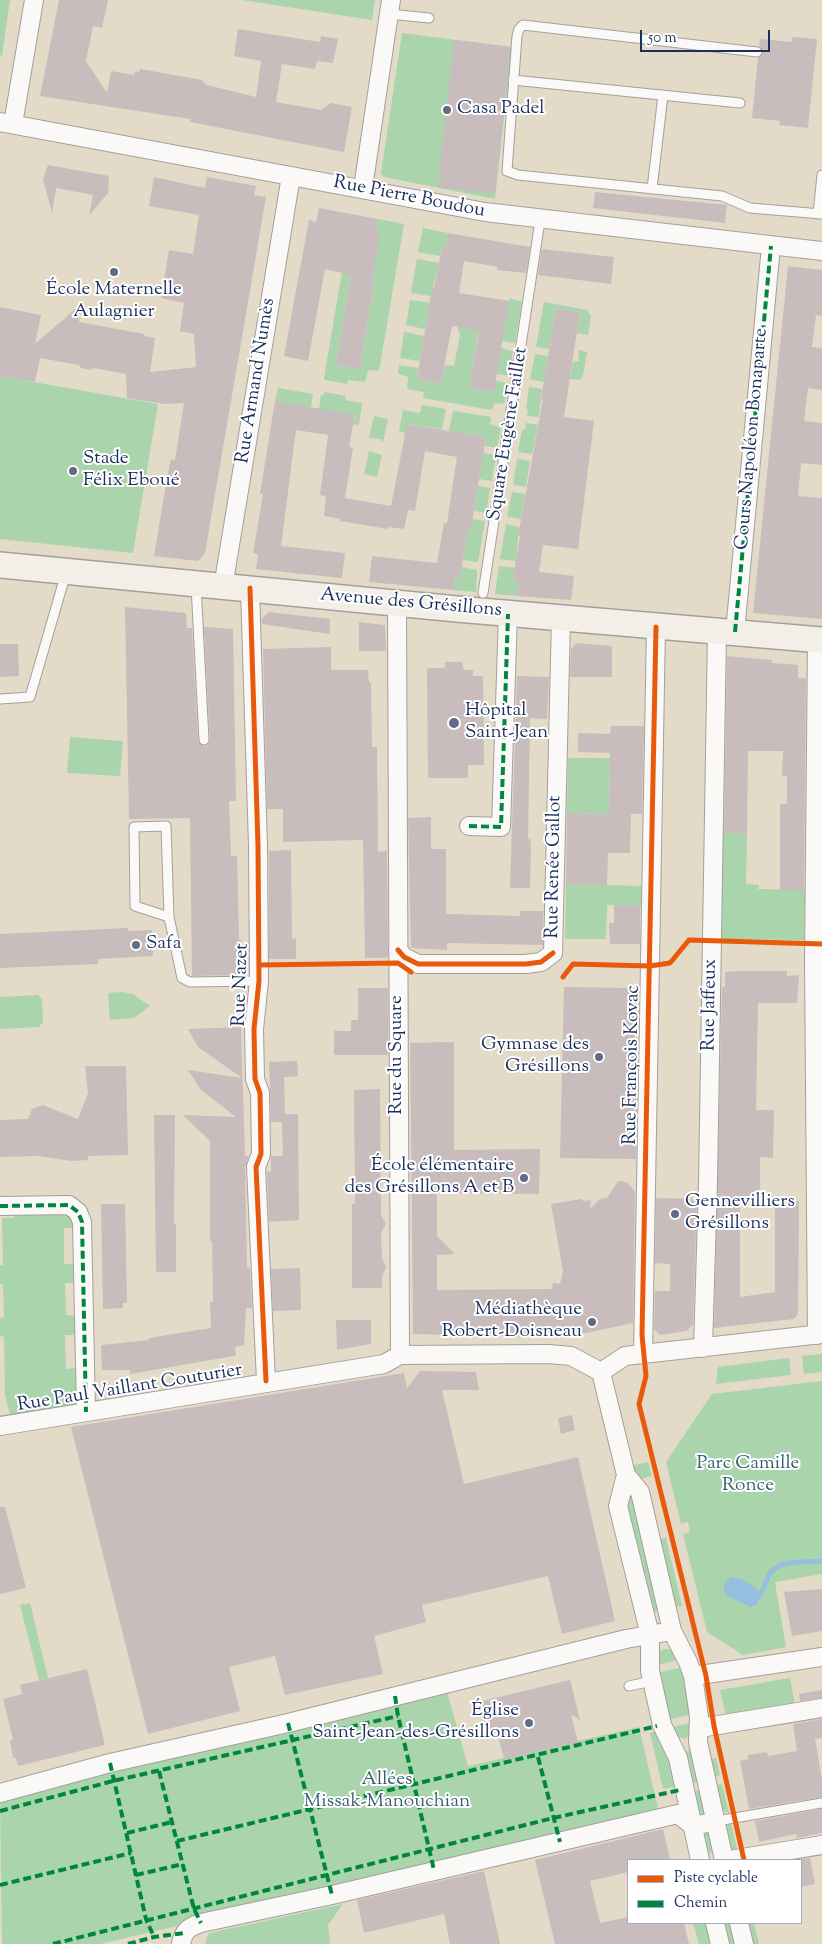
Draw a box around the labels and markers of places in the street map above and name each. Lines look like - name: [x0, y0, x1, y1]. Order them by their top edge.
- place label: Casa Padel: [457, 99, 545, 121]
- marker: Casa Padel: [441, 104, 453, 116]
- marker: École Maternelle Aulagnier: [108, 266, 120, 278]
- place label: École Maternelle Aulagnier: [46, 280, 182, 324]
- place label: Stade Félix Eboué: [83, 449, 180, 493]
- marker: Stade Félix Eboué: [67, 465, 79, 477]
- place label: Hôpital Saint-Jean: [465, 701, 548, 745]
- marker: Hôpital Saint-Jean: [447, 716, 461, 730]
- place label: Safa: [146, 934, 181, 956]
- marker: Safa: [130, 939, 142, 951]
- place label: Gymnase des Grésillons: [481, 1035, 589, 1079]
- marker: Gymnase des Grésillons: [593, 1051, 605, 1063]
- place label: École élémentaire des Grésillons A et B: [344, 1156, 514, 1200]
- marker: École élémentaire des Grésillons A et B: [518, 1172, 530, 1184]
- place label: Gennevilliers Grésillons: [685, 1192, 795, 1236]
- marker: Gennevilliers Grésillons: [669, 1208, 681, 1220]
- place label: Médiathèque Robert-Doisneau: [442, 1300, 582, 1344]
- marker: Médiathèque Robert-Doisneau: [586, 1316, 598, 1328]
- place label: Église Saint-Jean-des-Grésillons: [312, 1701, 519, 1745]
- marker: Église Saint-Jean-des-Grésillons: [523, 1717, 535, 1729]

